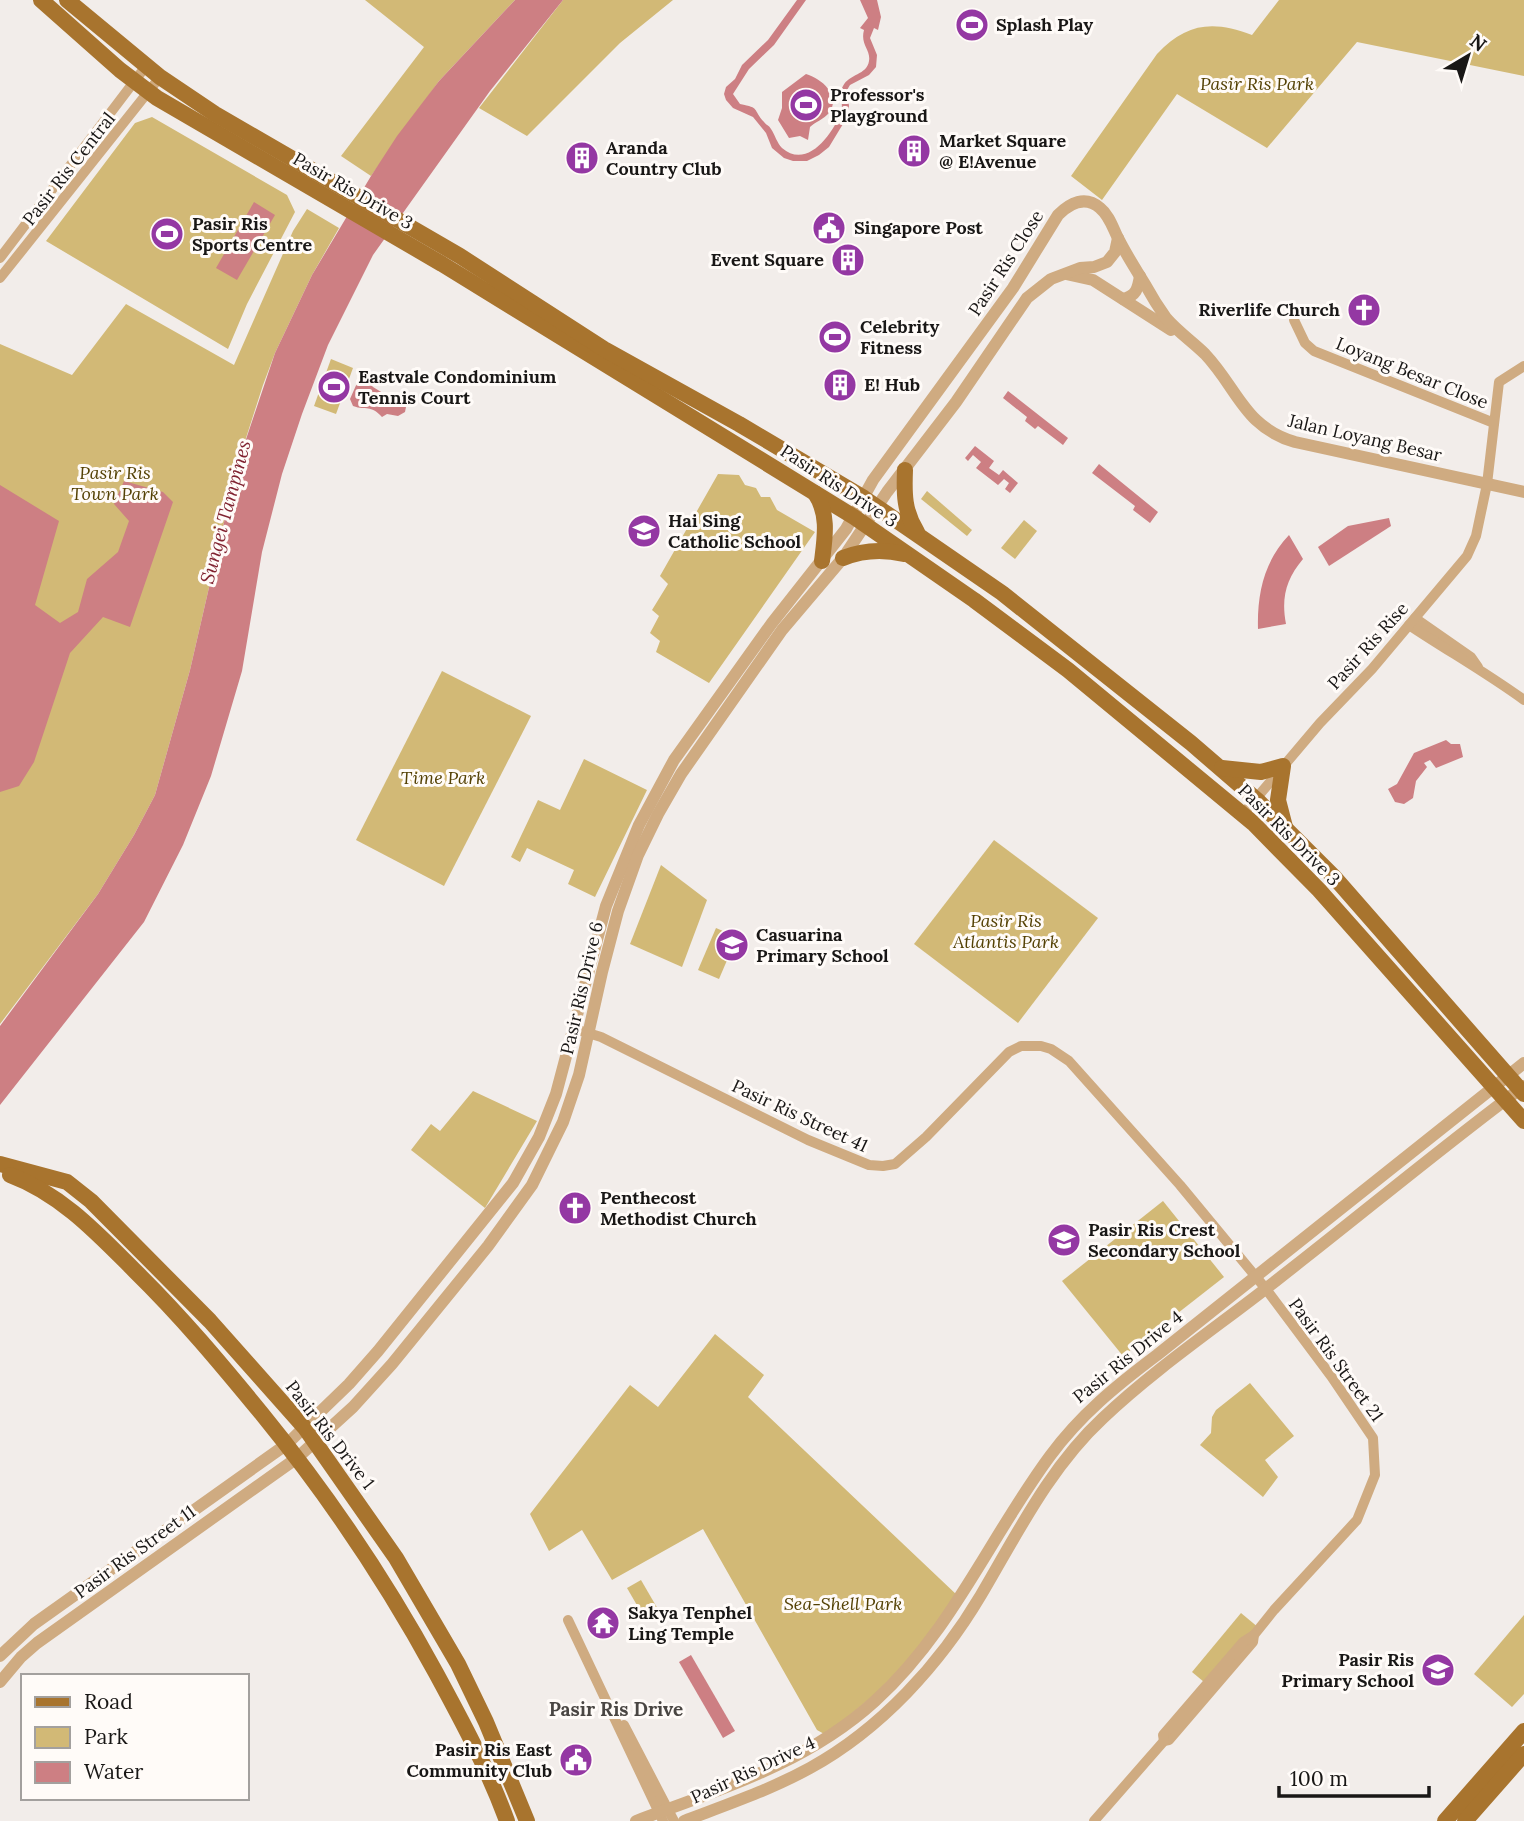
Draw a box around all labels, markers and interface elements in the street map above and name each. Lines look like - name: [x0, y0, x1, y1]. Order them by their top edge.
- sports icon: Splash Play: [953, 6, 991, 44]
- place label: Splash Play: [996, 13, 1093, 36]
- north arrow: [1433, 21, 1503, 91]
- text: N: [1465, 29, 1492, 57]
- park label: Pasir Ris Park: [1200, 72, 1314, 95]
- place label: Professor's Playground: [830, 83, 928, 127]
- sports icon: Professor's Playground: [787, 86, 825, 124]
- street label: Pasir Ris Central: [17, 107, 120, 230]
- place label: Market Square @ E!Avenue: [939, 129, 1066, 173]
- building icon: Market Square @ E!Avenue: [895, 132, 933, 170]
- place label: Aranda Country Club: [606, 136, 721, 180]
- building icon: Aranda Country Club: [563, 139, 601, 177]
- street label: Pasir Ris Drive 3: [289, 147, 418, 234]
- street label: Pasir Ris Close: [963, 205, 1048, 320]
- public building icon: Singapore Post: [810, 209, 848, 247]
- place label: Pasir Ris Sports Centre: [192, 212, 313, 256]
- sports icon: Pasir Ris Sports Centre: [148, 215, 186, 253]
- place label: Singapore Post: [854, 216, 983, 239]
- building icon: Event Square: [829, 241, 867, 279]
- place label: Event Square: [711, 248, 824, 271]
- church icon: Riverlife Church: [1345, 291, 1383, 329]
- place label: Riverlife Church: [1198, 298, 1340, 321]
- place label: Celebrity Fitness: [860, 315, 940, 359]
- sports icon: Celebrity Fitness: [816, 318, 854, 356]
- street label: Loyang Besar Close: [1333, 331, 1492, 414]
- place label: Eastvale Condominium Tennis Court: [358, 365, 557, 409]
- building icon: E! Hub: [821, 366, 859, 404]
- sports icon: Eastvale Condominium Tennis Court: [315, 368, 353, 406]
- place label: E! Hub: [864, 373, 920, 396]
- street label: Jalan Loyang Besar: [1285, 408, 1444, 466]
- water label: Sungei Tampines: [194, 438, 256, 586]
- street label: Pasir Ris Drive 3: [776, 439, 902, 532]
- park label: Pasir Ris Town Park: [71, 461, 159, 505]
- place label: Hai Sing Catholic School: [668, 509, 802, 553]
- school or university icon: Hai Sing Catholic School: [625, 512, 663, 550]
- street label: Pasir Ris Rise: [1322, 597, 1413, 694]
- park label: Time Park: [401, 766, 485, 789]
- street label: Pasir Ris Drive 3: [1233, 779, 1345, 891]
- park label: Pasir Ris Atlantis Park: [952, 909, 1059, 953]
- street label: Pasir Ris Drive 6: [555, 919, 608, 1057]
- place label: Casuarina Primary School: [756, 923, 889, 967]
- school or university icon: Casuarina Primary School: [713, 926, 751, 964]
- street label: Pasir Ris Street 41: [729, 1074, 872, 1157]
- place label: Penthecost Methodist Church: [600, 1186, 757, 1230]
- church icon: Penthecost Methodist Church: [556, 1189, 594, 1227]
- place label: Pasir Ris Crest Secondary School: [1088, 1218, 1241, 1262]
- school or university icon: Pasir Ris Crest Secondary School: [1045, 1221, 1083, 1259]
- street label: Pasir Ris Street 21: [1284, 1293, 1389, 1426]
- street label: Pasir Ris Drive 4: [1068, 1305, 1188, 1408]
- street label: Pasir Ris Drive 1: [281, 1376, 380, 1494]
- street label: Pasir Ris Street 11: [70, 1500, 200, 1603]
- park label: Sea-Shell Park: [784, 1592, 902, 1615]
- place label: Sakya Tenphel Ling Temple: [628, 1601, 752, 1645]
- temple icon: Sakya Tenphel Ling Temple: [584, 1604, 622, 1642]
- place label: Pasir Ris Primary School: [1281, 1648, 1414, 1692]
- school or university icon: Pasir Ris Primary School: [1419, 1651, 1457, 1689]
- legend: [21, 1674, 248, 1800]
- text: Road: [84, 1688, 133, 1715]
- district label: Pasir Ris Drive: [549, 1697, 683, 1721]
- text: Park: [84, 1723, 128, 1750]
- street label: Pasir Ris Drive 4: [687, 1731, 819, 1808]
- place label: Pasir Ris East Community Club: [406, 1738, 553, 1782]
- public building icon: Pasir Ris East Community Club: [557, 1741, 595, 1779]
- scale bar: [1279, 1755, 1430, 1799]
- text: Water: [84, 1758, 143, 1785]
- text: 100 m: [1290, 1765, 1348, 1792]

